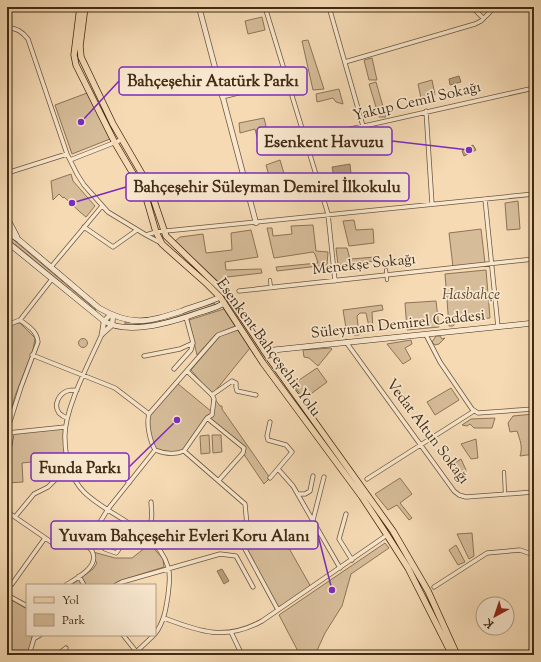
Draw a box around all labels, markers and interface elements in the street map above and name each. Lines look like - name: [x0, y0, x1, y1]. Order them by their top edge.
- callout: Bahçeşehir Atatürk Parkı: [119, 67, 307, 95]
- text: Bahçeşehir Atatürk Parkı: [127, 71, 299, 94]
- street label: Yakup Cemil Sokağı: [351, 77, 483, 127]
- callout: Esenkent Havuzu: [257, 127, 392, 155]
- text: Esenkent Havuzu: [264, 132, 385, 155]
- callout: Bahçeşehir Süleyman Demirel İlkokulu: [126, 173, 409, 201]
- text: Bahçeşehir Süleyman Demirel İlkokulu: [133, 176, 401, 200]
- street label: Menekşe Sokağı: [311, 249, 417, 281]
- street label: Esenkent Bahçeşehir Yolu: [211, 275, 326, 422]
- park label: Hasbahçe: [442, 285, 500, 306]
- street label: Süleyman Demirel Caddesi: [310, 305, 486, 345]
- street label: Vedat Altun Sokağı: [380, 375, 474, 489]
- callout: Funda Parkı: [31, 453, 129, 481]
- text: Funda Parkı: [39, 458, 121, 481]
- callout: Yuvam Bahçeşehir Evleri Koru Alanı: [51, 521, 318, 549]
- text: Yuvam Bahçeşehir Evleri Koru Alanı: [59, 526, 310, 549]
- legend: [26, 584, 156, 636]
- text: Yol: [62, 592, 80, 610]
- north arrow: [475, 596, 515, 636]
- text: Park: [62, 612, 85, 630]
- text: K: [481, 614, 498, 632]

